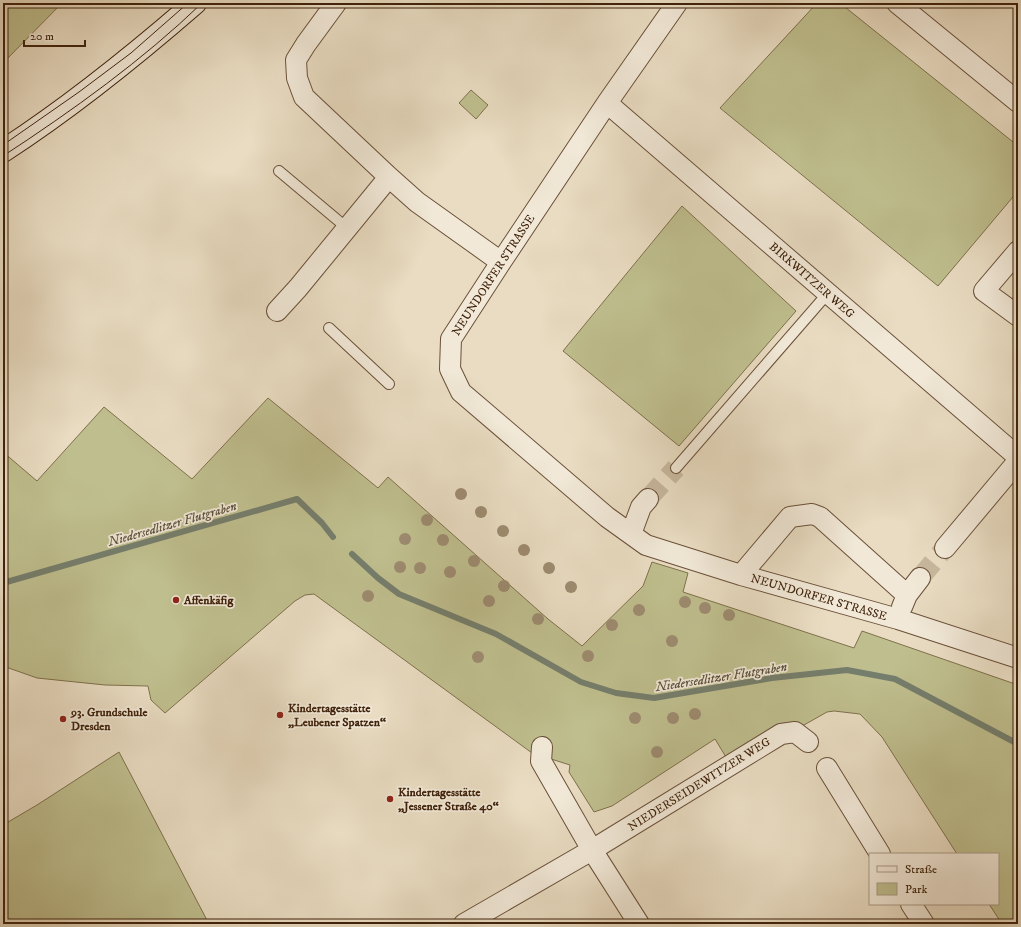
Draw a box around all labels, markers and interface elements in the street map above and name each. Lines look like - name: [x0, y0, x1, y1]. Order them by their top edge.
- scale bar: [24, 22, 85, 48]
- text: 20 m: [30, 29, 54, 44]
- street label: NEUNDORFER STRASSE: [449, 212, 538, 339]
- street label: BIRKWITZER WEG: [766, 239, 858, 322]
- water label: Niedersedlitzer Flutgraben: [105, 498, 239, 550]
- street label: NEUNDORFER STRASSE: [749, 571, 889, 624]
- place label: Affenkäfig: [183, 593, 234, 608]
- marker: Affenkäfig: [171, 595, 181, 605]
- water label: Niedersedlitzer Flutgraben: [653, 659, 788, 695]
- place label: Kindertagesstätte „Leubener Spatzen“: [288, 701, 386, 730]
- place label: 93. Grundschule Dresden: [70, 705, 148, 734]
- marker: Kindertagesstätte „Leubener Spatzen“: [275, 710, 285, 720]
- marker: 93. Grundschule Dresden: [58, 714, 68, 724]
- street label: NIEDERSEIDEWITZER WEG: [625, 734, 774, 835]
- place label: Kindertagesstätte „Jessener Straße 40“: [398, 785, 499, 814]
- marker: Kindertagesstätte „Jessener Straße 40“: [385, 794, 395, 804]
- legend: [869, 853, 999, 905]
- text: Straße: [905, 862, 937, 877]
- text: Park: [905, 882, 927, 897]

